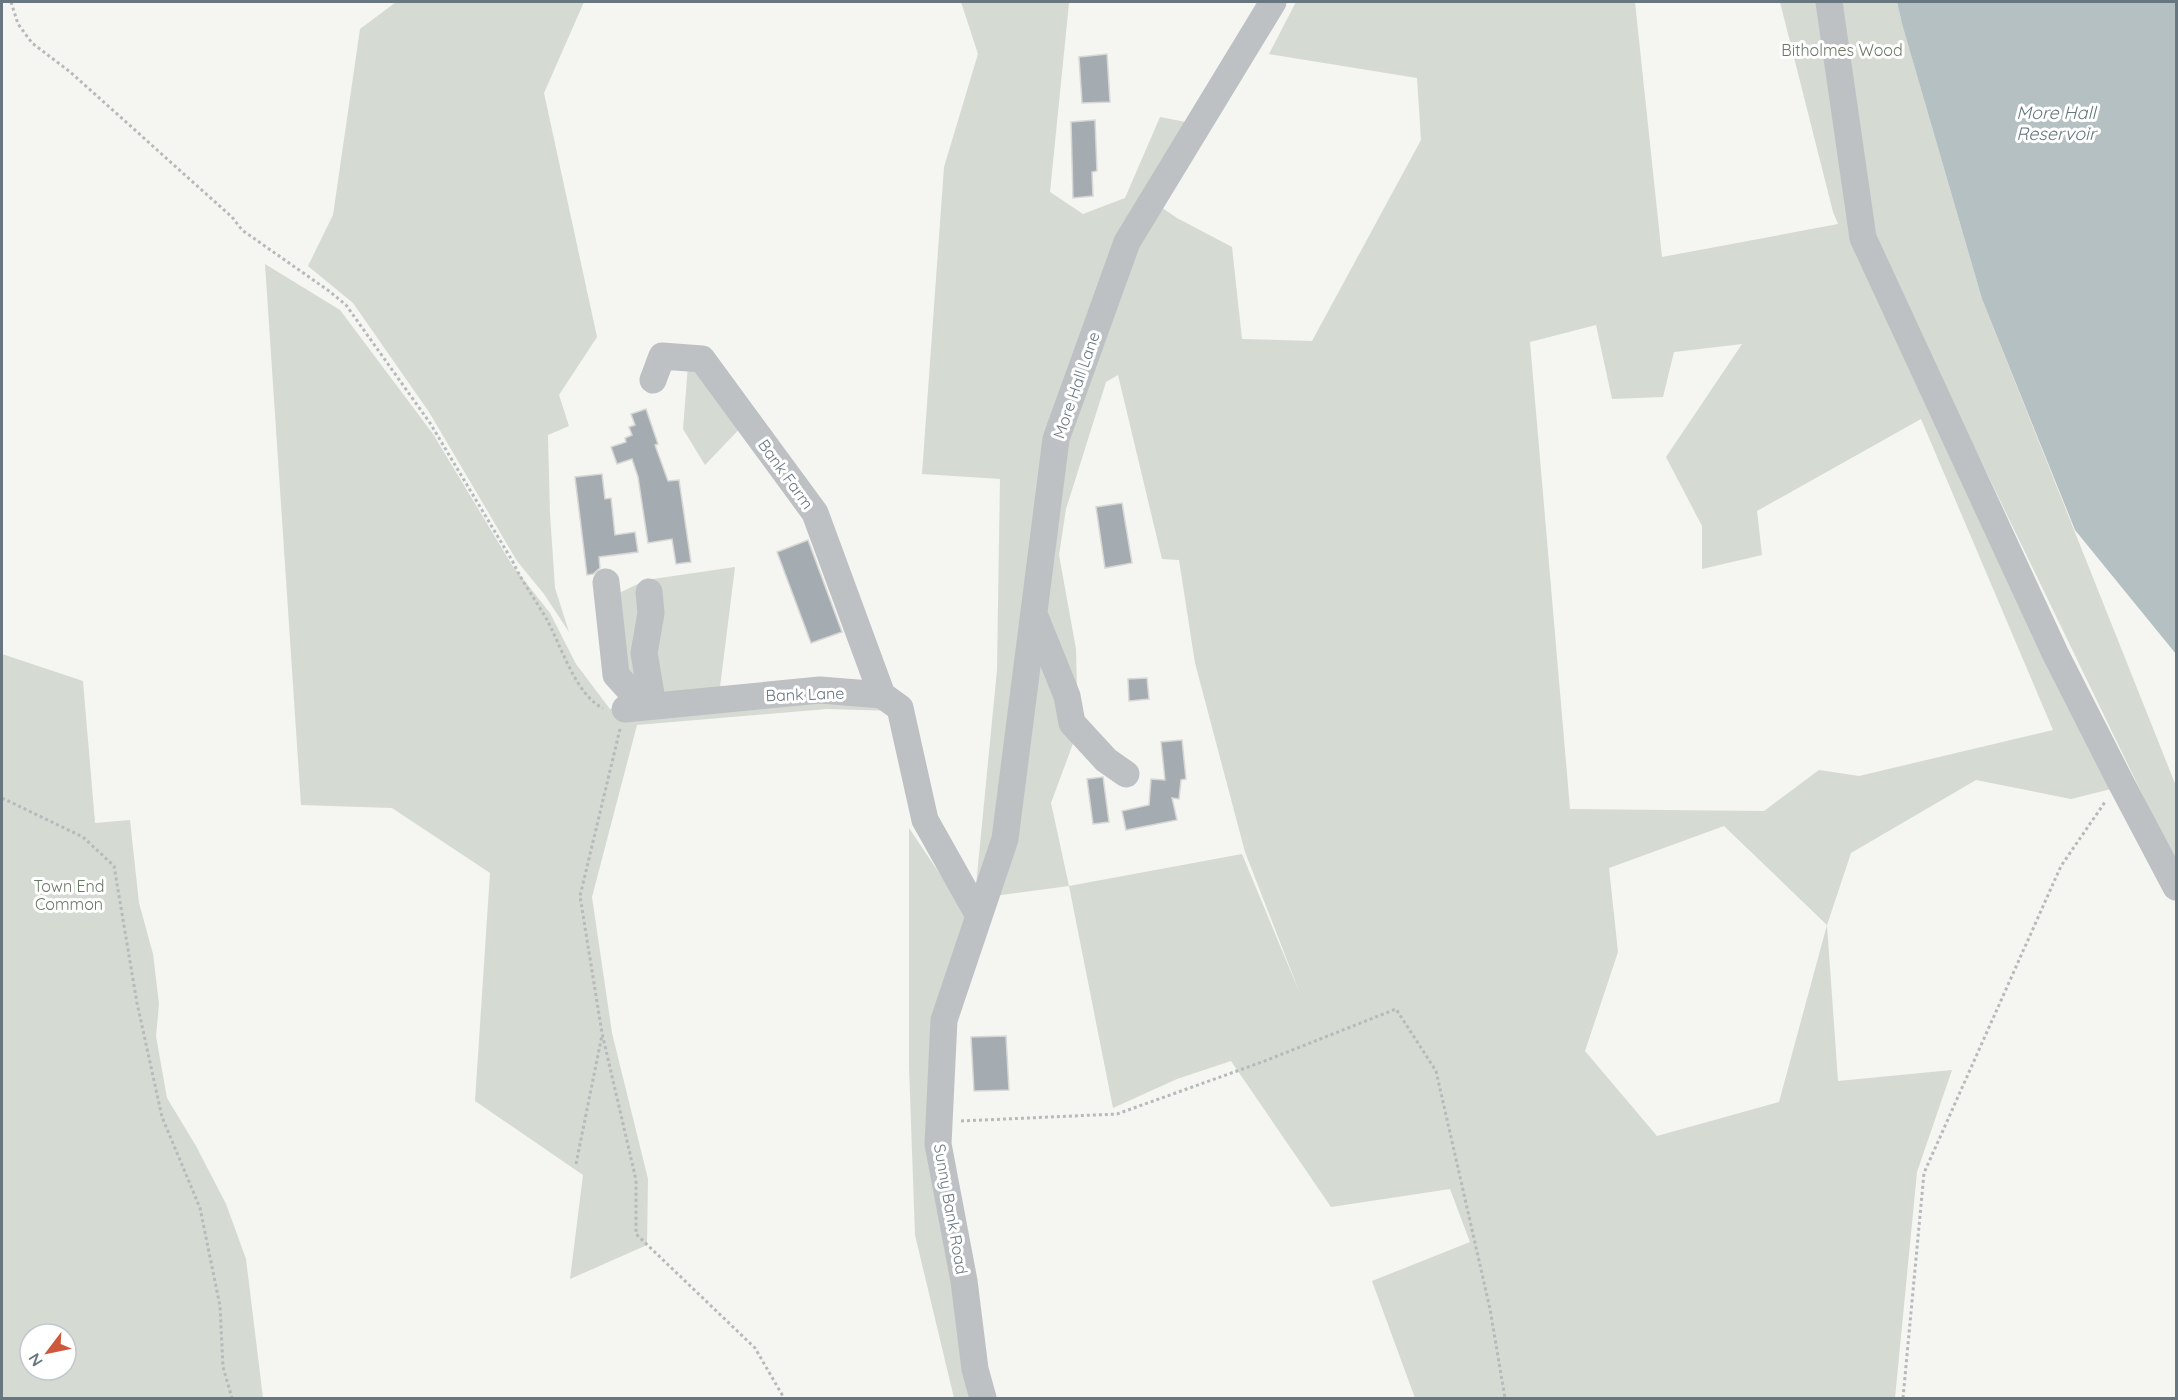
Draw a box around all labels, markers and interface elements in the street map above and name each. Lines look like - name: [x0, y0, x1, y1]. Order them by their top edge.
- park label: Bitholmes Wood: [1781, 40, 1903, 60]
- water label: More Hall Reservoir: [2016, 101, 2098, 145]
- street label: More Hall Lane: [1048, 329, 1104, 441]
- street label: Bank Farm: [754, 435, 818, 513]
- street label: Bank Lane: [765, 683, 845, 705]
- park label: Town End Common: [33, 876, 105, 914]
- street label: Sunny Bank Road: [930, 1142, 972, 1276]
- north arrow: [18, 1322, 78, 1382]
- text: N: [24, 1350, 47, 1370]

